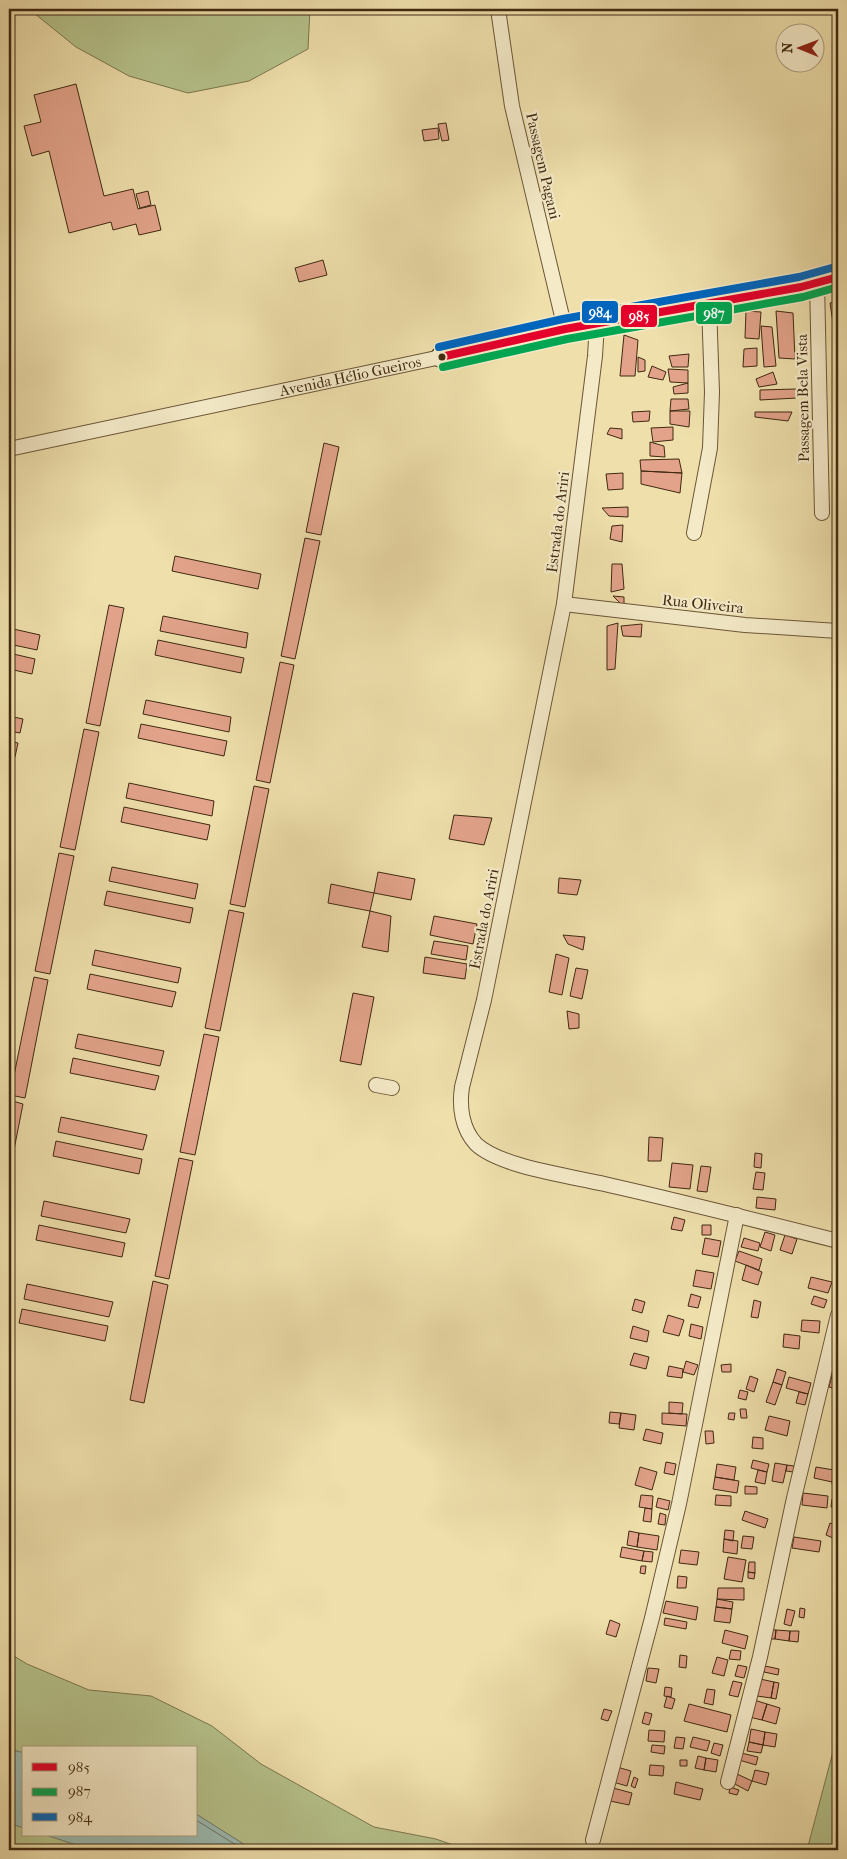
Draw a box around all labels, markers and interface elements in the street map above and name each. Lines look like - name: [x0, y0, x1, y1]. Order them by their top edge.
- north arrow: [774, 22, 824, 72]
- text: N: [779, 42, 796, 53]
- street label: Passagem Pagani: [522, 111, 564, 222]
- line badge: 984: [581, 300, 619, 324]
- line badge: 987: [695, 301, 733, 325]
- text: 984: [588, 304, 612, 321]
- line badge: 985: [620, 304, 658, 328]
- text: 987: [702, 305, 725, 322]
- text: 985: [628, 308, 649, 325]
- street label: Passagem Bela Vista: [793, 333, 813, 462]
- street label: Avenida Hélio Gueiros: [277, 352, 423, 400]
- unlabelled marker: [437, 352, 447, 362]
- street label: Estrada do Ariri: [543, 470, 573, 574]
- street label: Rua Oliveira: [661, 591, 746, 617]
- street label: Estrada do Ariri: [465, 867, 503, 971]
- legend: [22, 1746, 198, 1836]
- text: 985: [68, 1758, 90, 1776]
- text: 987: [68, 1782, 91, 1800]
- text: 984: [68, 1808, 93, 1826]

